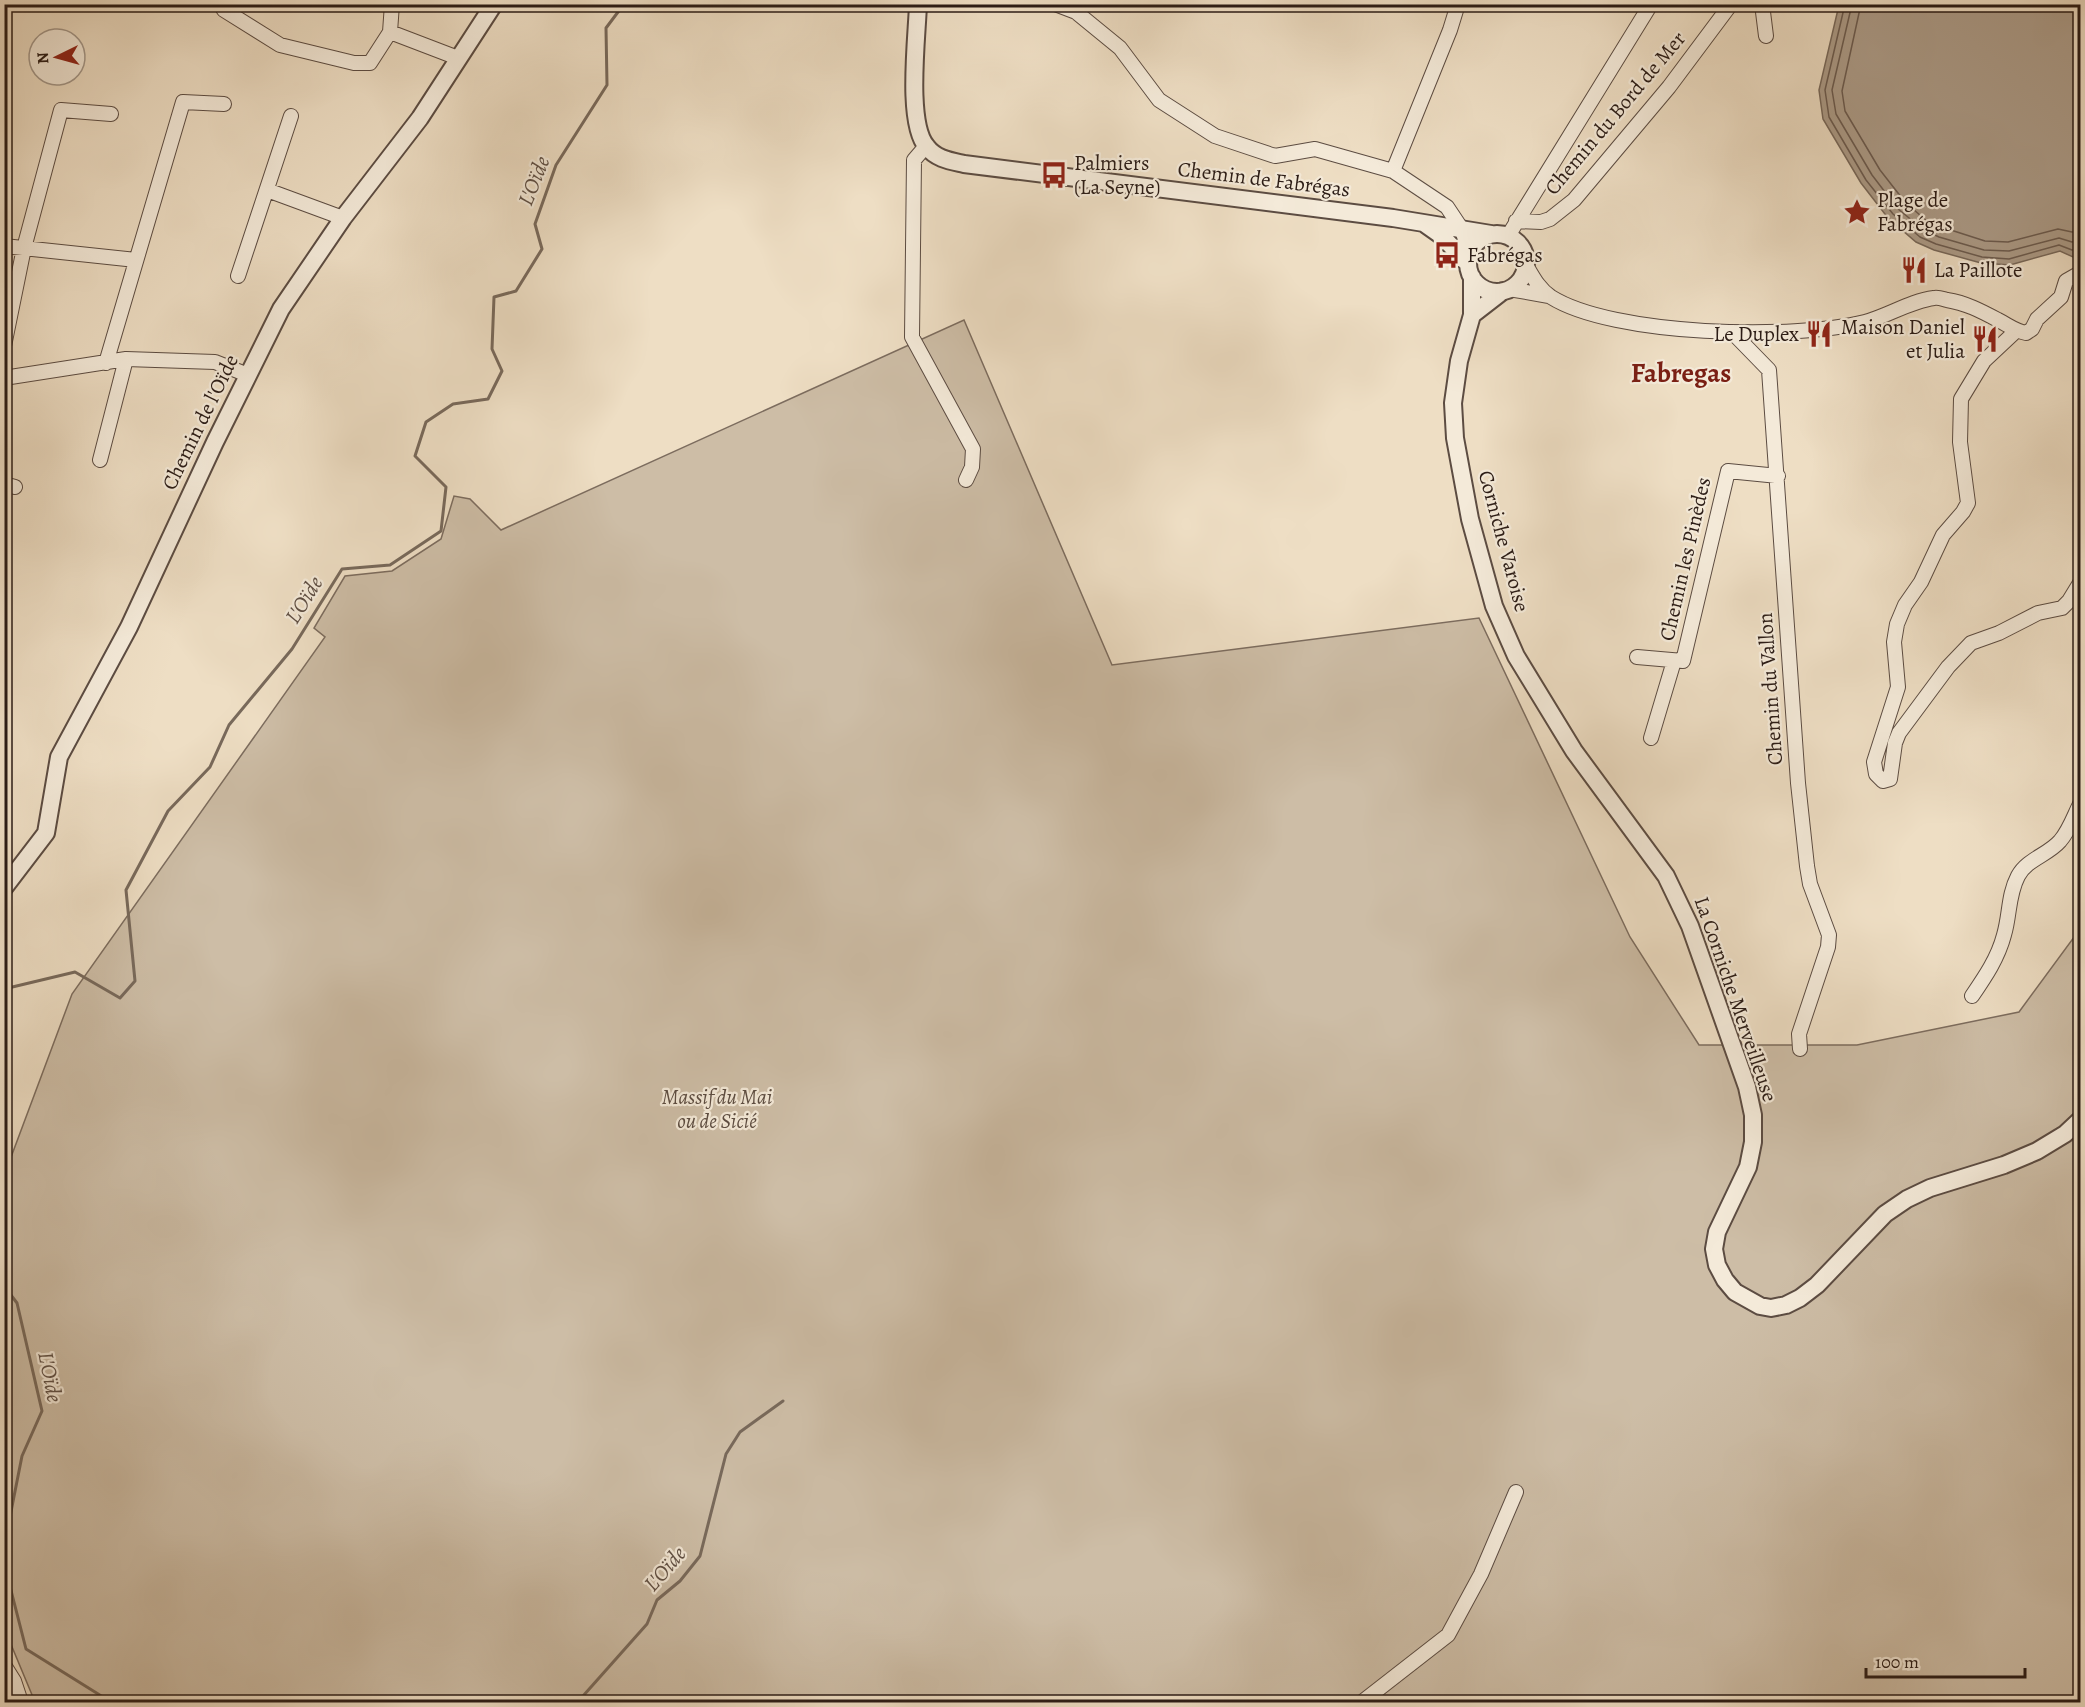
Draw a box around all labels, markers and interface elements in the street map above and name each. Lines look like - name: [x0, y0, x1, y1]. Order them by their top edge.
- street label: Chemin du Bord de Mer: [1538, 25, 1692, 201]
- north arrow: [27, 27, 87, 87]
- text: N: [32, 51, 55, 65]
- place label: Palmiers (La Seyne): [1074, 149, 1161, 201]
- water label: L'Oïde: [511, 152, 557, 210]
- street label: Chemin de Fabrégas: [1176, 155, 1352, 203]
- bus stop icon: Palmiers (La Seyne): [1039, 160, 1069, 190]
- place label: Plage de Fabrégas: [1877, 186, 1953, 238]
- place icon: Plage de Fabrégas: [1842, 197, 1872, 227]
- bus stop icon: Fabrégas: [1432, 240, 1462, 270]
- place label: Fabrégas: [1467, 241, 1543, 269]
- restaurant icon: La Paillote: [1899, 255, 1929, 285]
- place label: La Paillote: [1934, 256, 2023, 284]
- place label: Maison Daniel et Julia: [1841, 313, 1965, 365]
- restaurant icon: Le Duplex: [1804, 319, 1834, 349]
- place label: Le Duplex: [1713, 320, 1799, 348]
- restaurant icon: Maison Daniel et Julia: [1970, 324, 2000, 354]
- street label: Chemin de l'Oïde: [155, 350, 245, 494]
- district label: Fabregas: [1631, 355, 1731, 391]
- street label: Corniche Varoise: [1472, 467, 1536, 615]
- street label: Chemin les Pinèdes: [1653, 474, 1717, 644]
- water label: L'Oïde: [278, 570, 330, 630]
- street label: Chemin du Vallon: [1751, 612, 1789, 766]
- street label: La Corniche Merveilleuse: [1688, 893, 1784, 1105]
- park label: Massif du Mai ou de Sicié: [662, 1083, 772, 1135]
- water label: L'Oïde: [30, 1349, 70, 1405]
- water label: L'Oïde: [637, 1540, 693, 1598]
- scale bar: [1866, 1641, 2025, 1679]
- text: 100 m: [1875, 1650, 1919, 1674]

